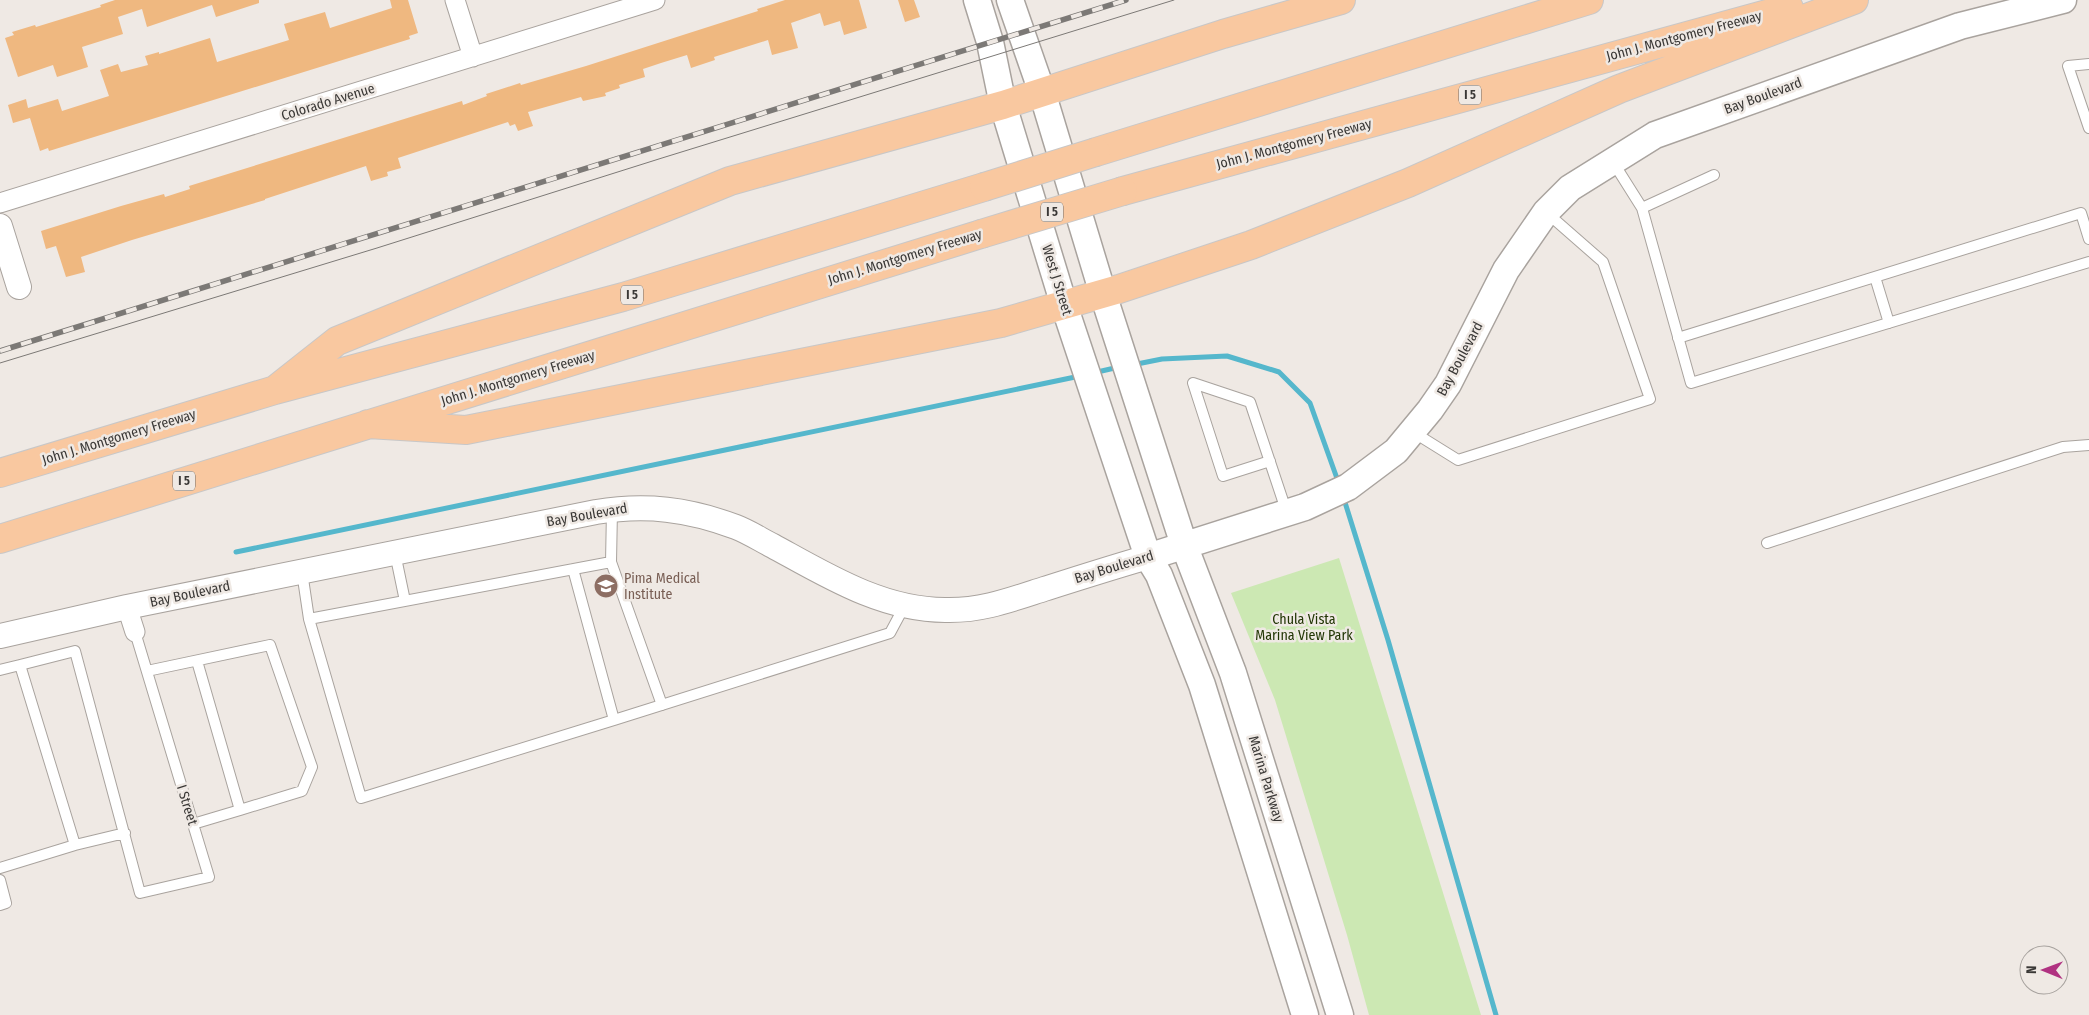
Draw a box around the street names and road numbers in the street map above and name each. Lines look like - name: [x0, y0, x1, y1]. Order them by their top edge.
- street label: John J. Montgomery Freeway: [1604, 7, 1764, 65]
- street label: Bay Boulevard: [1722, 74, 1804, 118]
- street label: Colorado Avenue: [279, 80, 377, 124]
- road number: I 5: [1459, 86, 1481, 104]
- street label: John J. Montgomery Freeway: [1214, 115, 1374, 173]
- road number: I 5: [1041, 202, 1063, 222]
- street label: John J. Montgomery Freeway: [826, 225, 985, 289]
- street label: West J Street: [1038, 243, 1076, 318]
- road number: I 5: [621, 286, 643, 304]
- street label: Bay Boulevard: [1433, 319, 1487, 399]
- street label: John J. Montgomery Freeway: [439, 346, 598, 410]
- street label: John J. Montgomery Freeway: [40, 405, 199, 469]
- road number: I 5: [173, 472, 195, 491]
- street label: Bay Boulevard: [545, 500, 629, 530]
- street label: Bay Boulevard: [1073, 547, 1155, 587]
- street label: Bay Boulevard: [148, 577, 232, 611]
- street label: Marina Parkway: [1245, 734, 1287, 825]
- street label: I Street: [173, 783, 201, 828]

